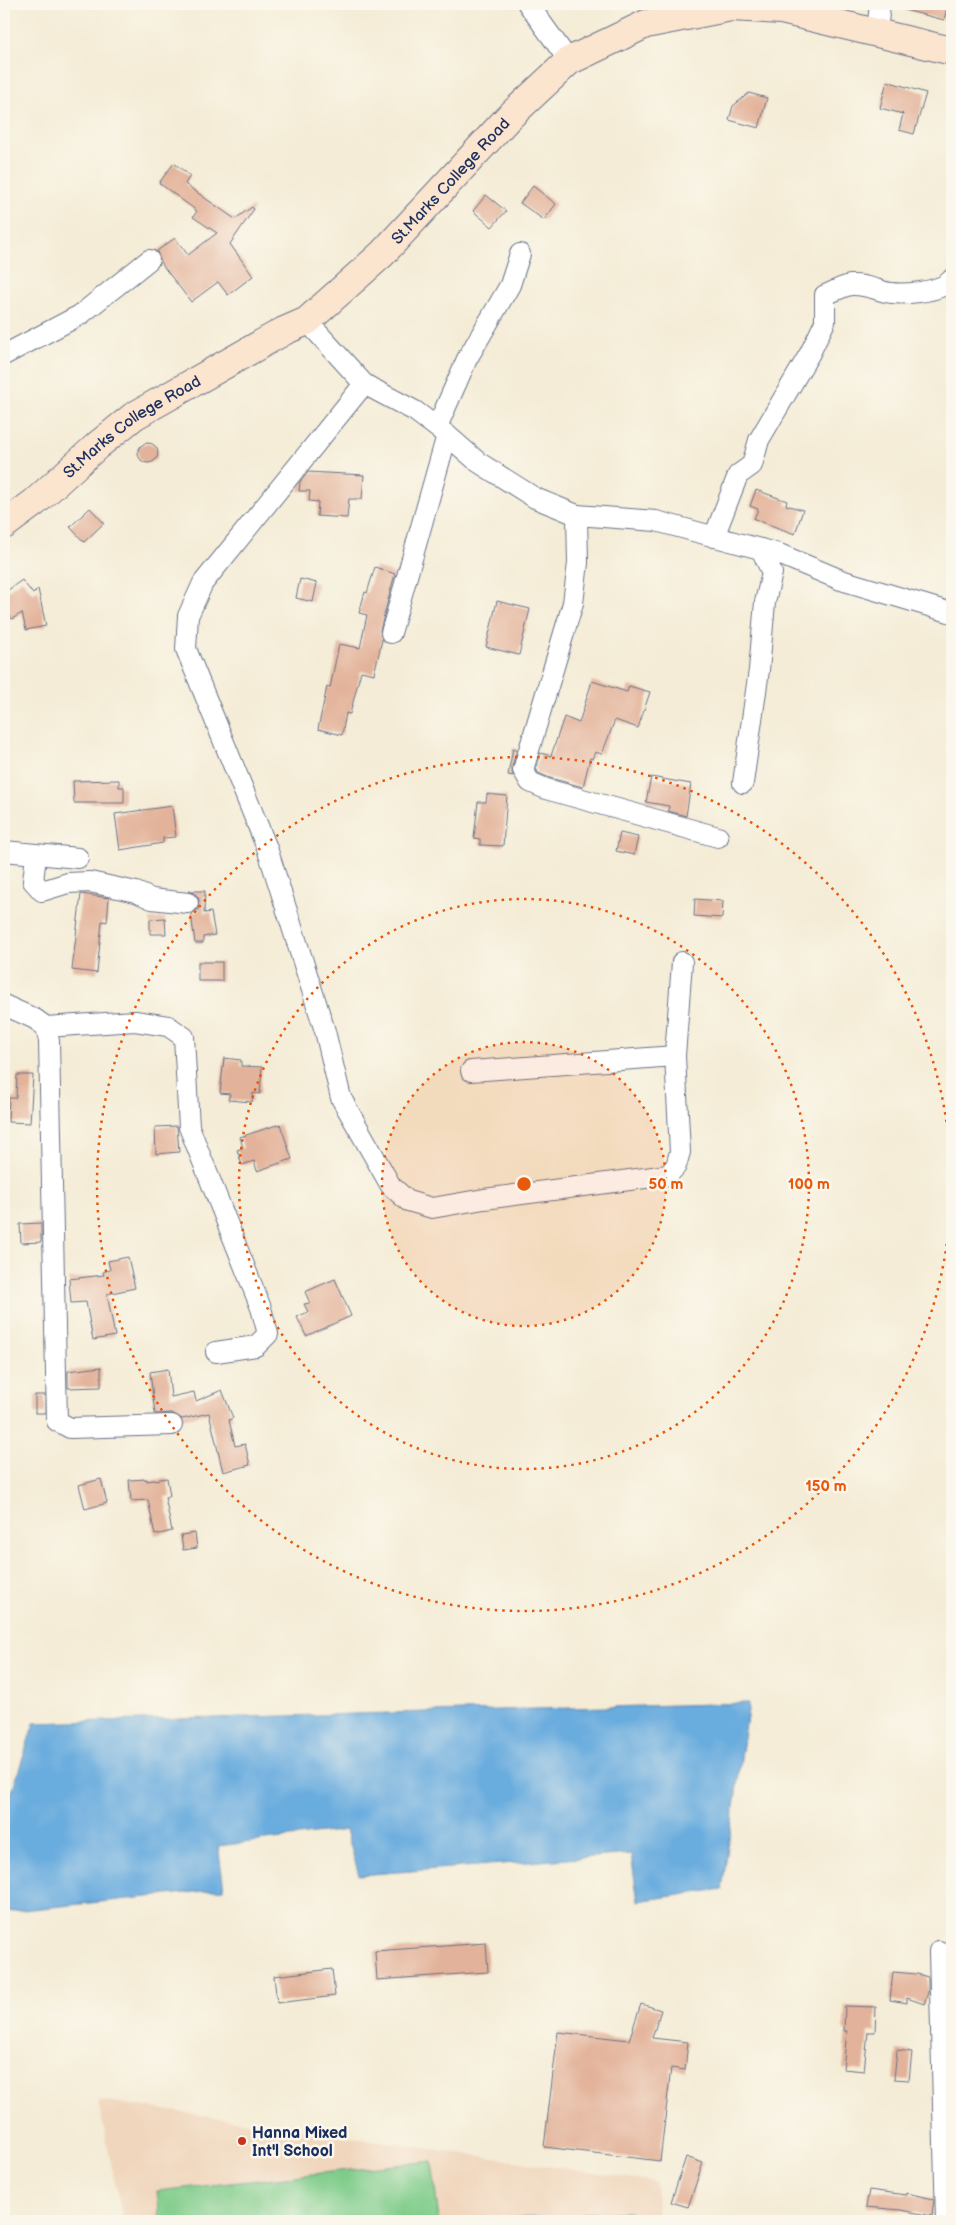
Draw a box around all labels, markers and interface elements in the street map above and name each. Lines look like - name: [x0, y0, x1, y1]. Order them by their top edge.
- street label: St.Marks College Road: [388, 114, 514, 249]
- street label: St.Marks College Road: [60, 372, 205, 483]
- centre of rings: [515, 1175, 533, 1193]
- text: 50 m: [649, 1175, 684, 1194]
- text: 100 m: [788, 1175, 830, 1194]
- text: 150 m: [805, 1477, 847, 1496]
- place label: Hanna Mixed Int'l School: [252, 2124, 347, 2161]
- marker: Hanna Mixed Int'l School: [236, 2135, 248, 2147]

